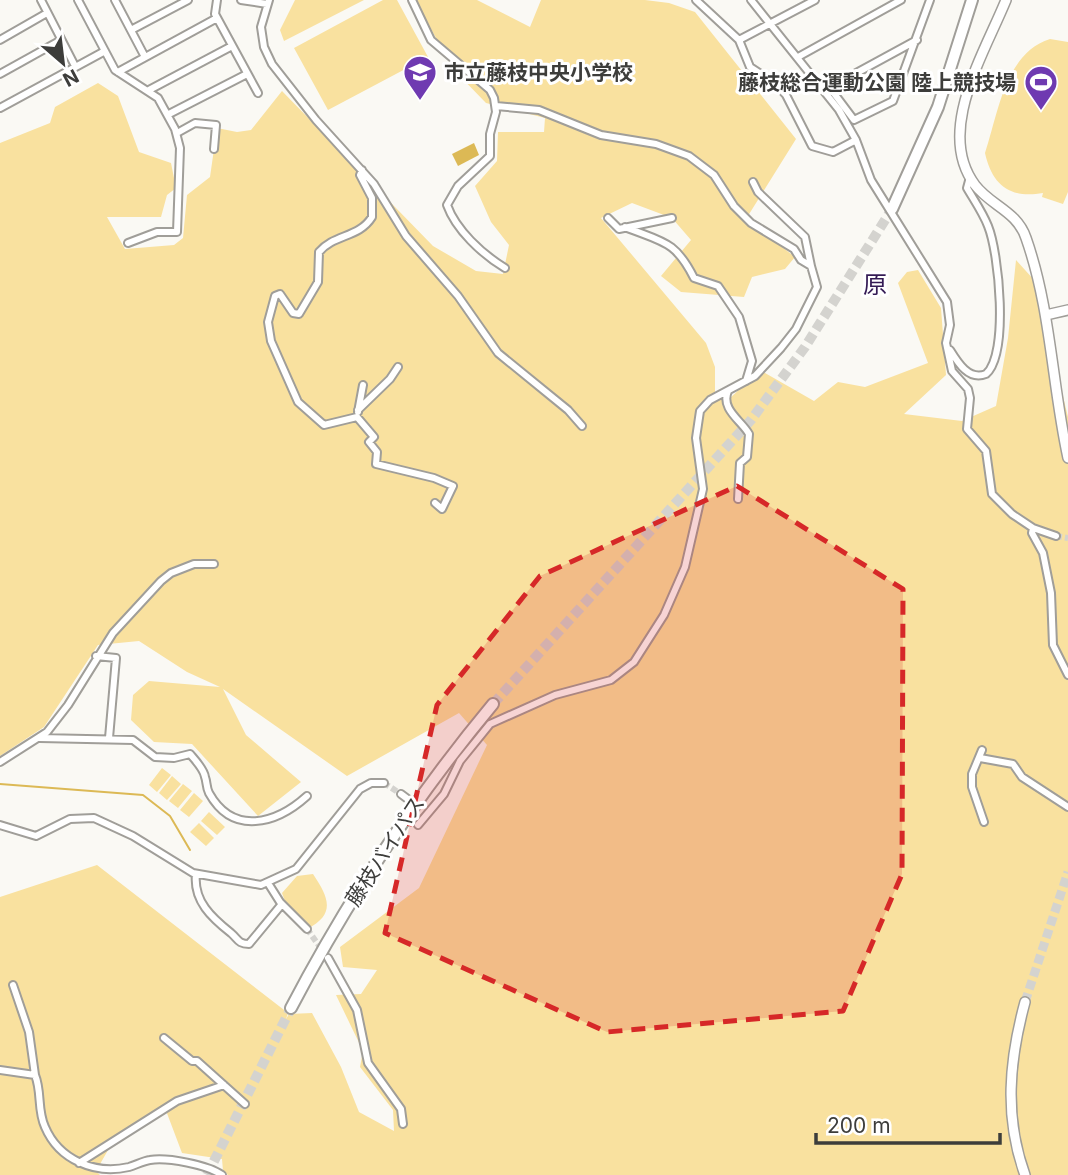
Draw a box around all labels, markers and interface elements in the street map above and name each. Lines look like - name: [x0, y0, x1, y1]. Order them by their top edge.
- north arrow: [28, 28, 98, 98]
- school or university icon: 市立藤枝中央小学校: [401, 53, 439, 102]
- place label: 市立藤枝中央小学校: [444, 60, 633, 85]
- sports icon: 藤枝総合運動公園 陸上競技場: [1022, 63, 1060, 112]
- text: N: [59, 64, 83, 91]
- place label: 藤枝総合運動公園 陸上競技場: [738, 70, 1016, 95]
- district label: 原: [863, 270, 887, 299]
- street label: 藤枝バイパス: [340, 792, 430, 910]
- scale bar: [816, 1102, 1000, 1146]
- text: 200 m: [827, 1113, 891, 1138]

